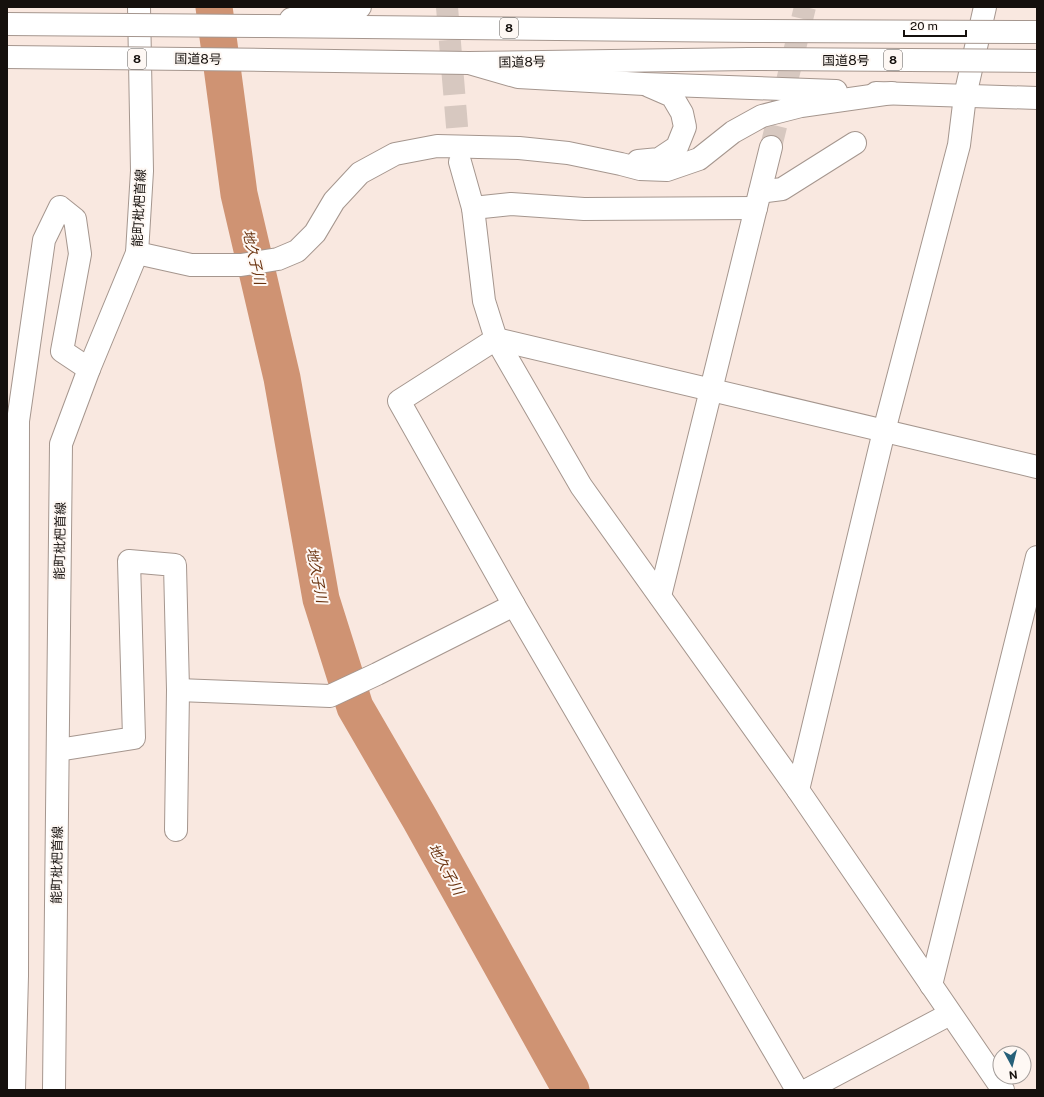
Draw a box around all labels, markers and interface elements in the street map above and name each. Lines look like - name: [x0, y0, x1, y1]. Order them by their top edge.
- scale bar: [904, 12, 966, 38]
- road number: 8: [500, 18, 518, 38]
- text: 20 m: [910, 19, 938, 33]
- road number: 8: [128, 49, 146, 69]
- road number: 8: [884, 50, 902, 70]
- street label: 国道8号: [174, 51, 222, 67]
- street label: 国道8号: [822, 53, 870, 68]
- street label: 国道8号: [498, 54, 546, 70]
- street label: 能町枇杷首線: [129, 169, 149, 247]
- water label: 地久子川: [240, 228, 269, 288]
- street label: 能町枇杷首線: [52, 502, 68, 580]
- water label: 地久子川: [304, 546, 331, 606]
- street label: 能町枇杷首線: [49, 826, 65, 904]
- water label: 地久子川: [425, 841, 468, 899]
- north arrow: [992, 1045, 1032, 1085]
- text: N: [1008, 1068, 1018, 1081]

